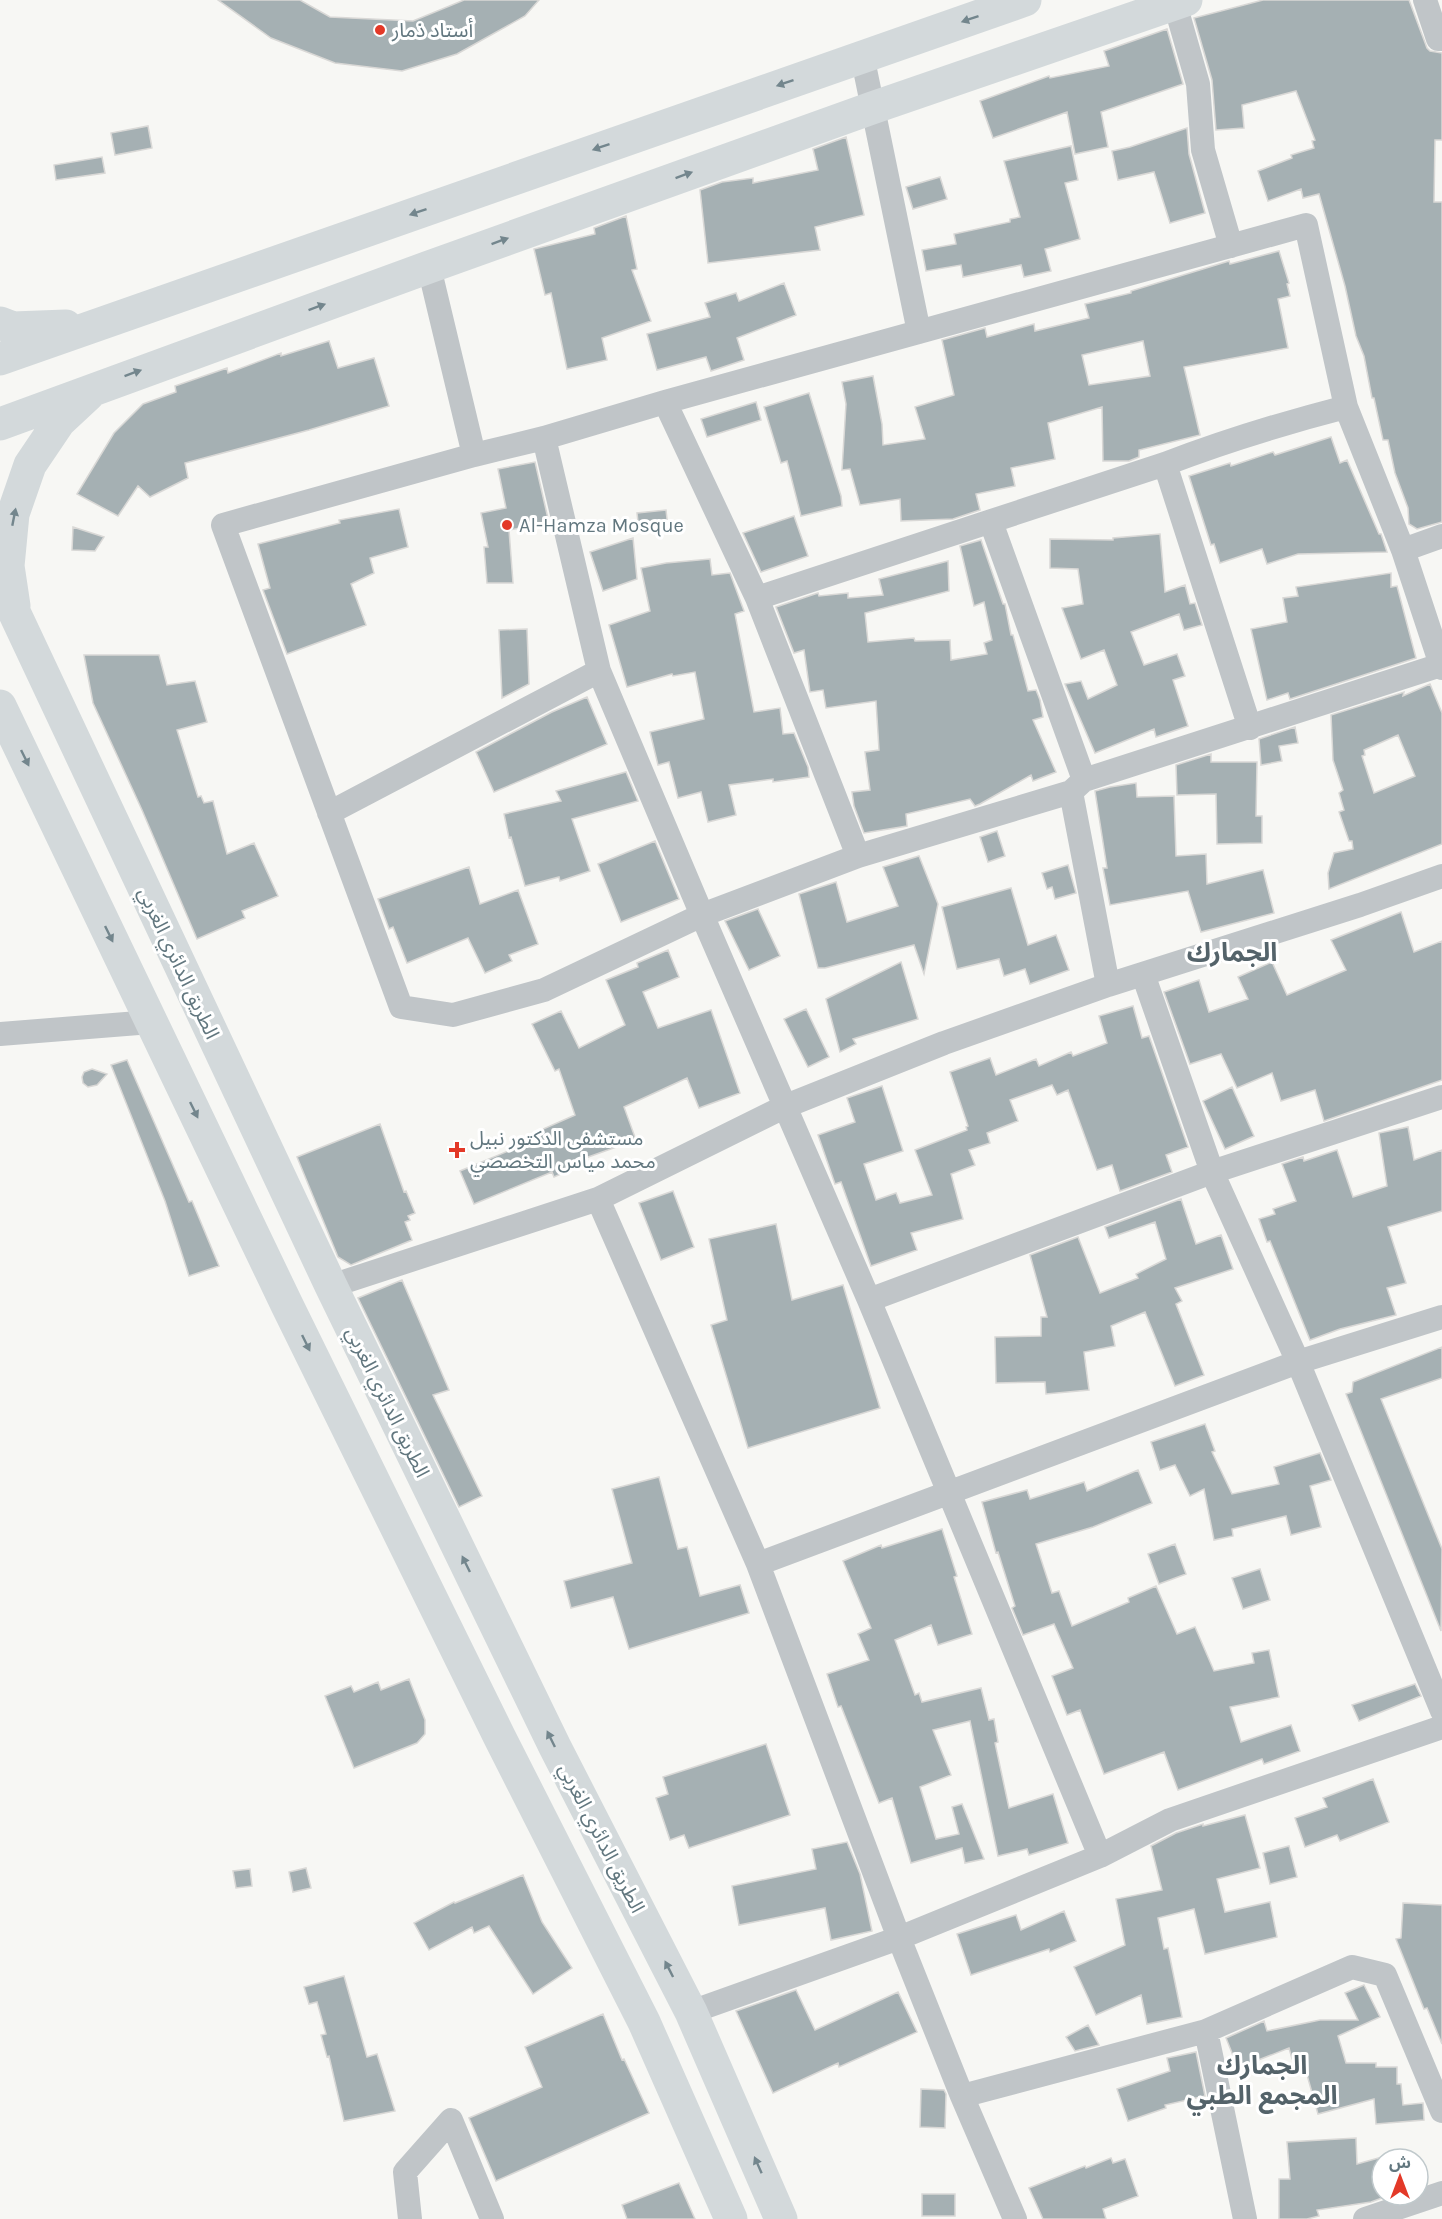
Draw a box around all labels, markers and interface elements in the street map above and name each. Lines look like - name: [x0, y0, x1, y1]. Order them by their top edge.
- one-way arrow: [961, 14, 979, 24]
- place label: أستاد ذمار: [391, 18, 473, 42]
- marker: أستاد ذمار: [373, 23, 387, 37]
- one-way arrow: [776, 78, 794, 88]
- one-way arrow: [592, 143, 610, 153]
- one-way arrow: [675, 170, 693, 180]
- one-way arrow: [409, 208, 427, 218]
- one-way arrow: [491, 236, 509, 245]
- one-way arrow: [308, 302, 326, 311]
- one-way arrow: [124, 368, 142, 378]
- one-way arrow: [10, 507, 19, 526]
- place label: Al-Hamza Mosque: [519, 514, 684, 537]
- marker: Al-Hamza Mosque: [500, 518, 514, 532]
- one-way arrow: [21, 750, 30, 767]
- street label: الطريق الدائري الغربي: [130, 884, 224, 1044]
- one-way arrow: [105, 926, 114, 943]
- district label: الجمارك: [1187, 937, 1277, 968]
- one-way arrow: [189, 1102, 198, 1119]
- place label: مستشفى الدكتور نبيل محمد مياس التخصصي: [470, 1127, 656, 1177]
- marker: مستشفى الدكتور نبيل محمد مياس التخصصي: [448, 1141, 466, 1159]
- street label: الطريق الدائري الغربي: [338, 1323, 434, 1483]
- one-way arrow: [301, 1334, 310, 1351]
- one-way arrow: [461, 1555, 470, 1572]
- one-way arrow: [546, 1731, 556, 1748]
- street label: الطريق الدائري الغربي: [551, 1760, 649, 1919]
- one-way arrow: [664, 1960, 674, 1977]
- district label: الجمارك المجمع الطبي: [1186, 2050, 1338, 2116]
- north arrow: [1370, 2147, 1430, 2207]
- text: ش: [1389, 2153, 1411, 2172]
- one-way arrow: [753, 2156, 763, 2174]

